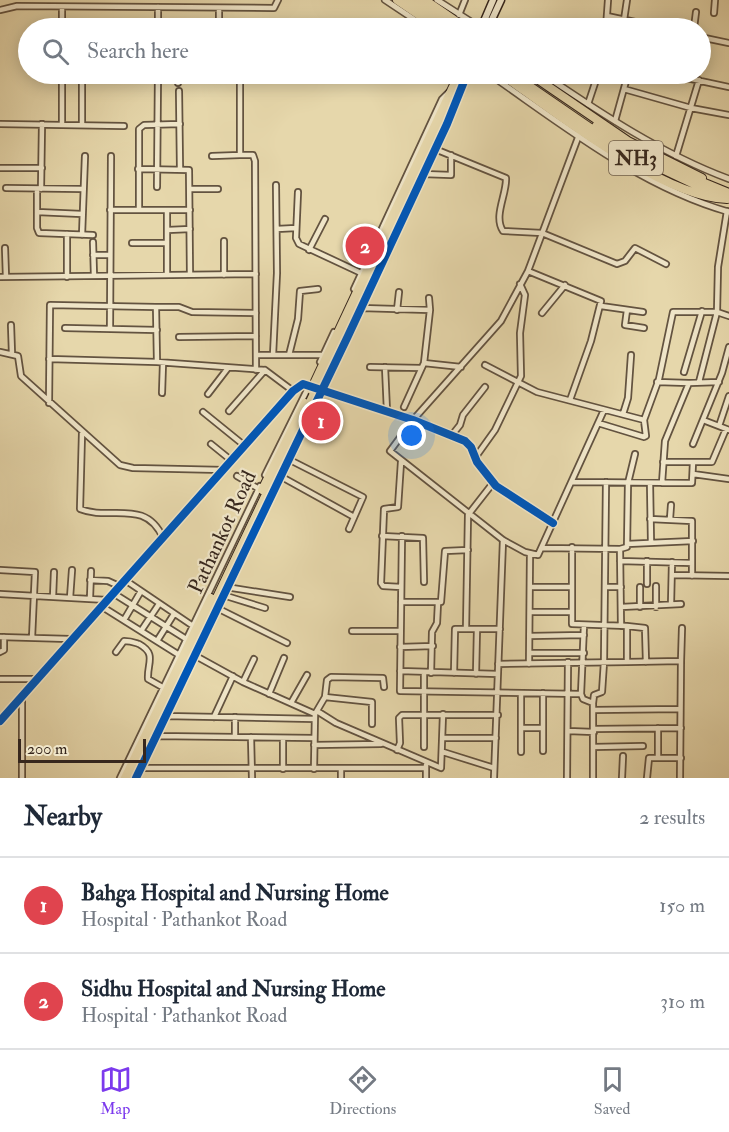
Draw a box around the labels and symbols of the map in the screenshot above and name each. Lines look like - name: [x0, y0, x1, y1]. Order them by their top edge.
- road number: NH3: [609, 141, 663, 175]
- pin: 2: [346, 224, 385, 268]
- pin: 1: [302, 398, 340, 444]
- your location: [397, 421, 426, 450]
- street label: Pathankot Road: [182, 466, 263, 598]
- scale bar: [18, 736, 146, 764]

